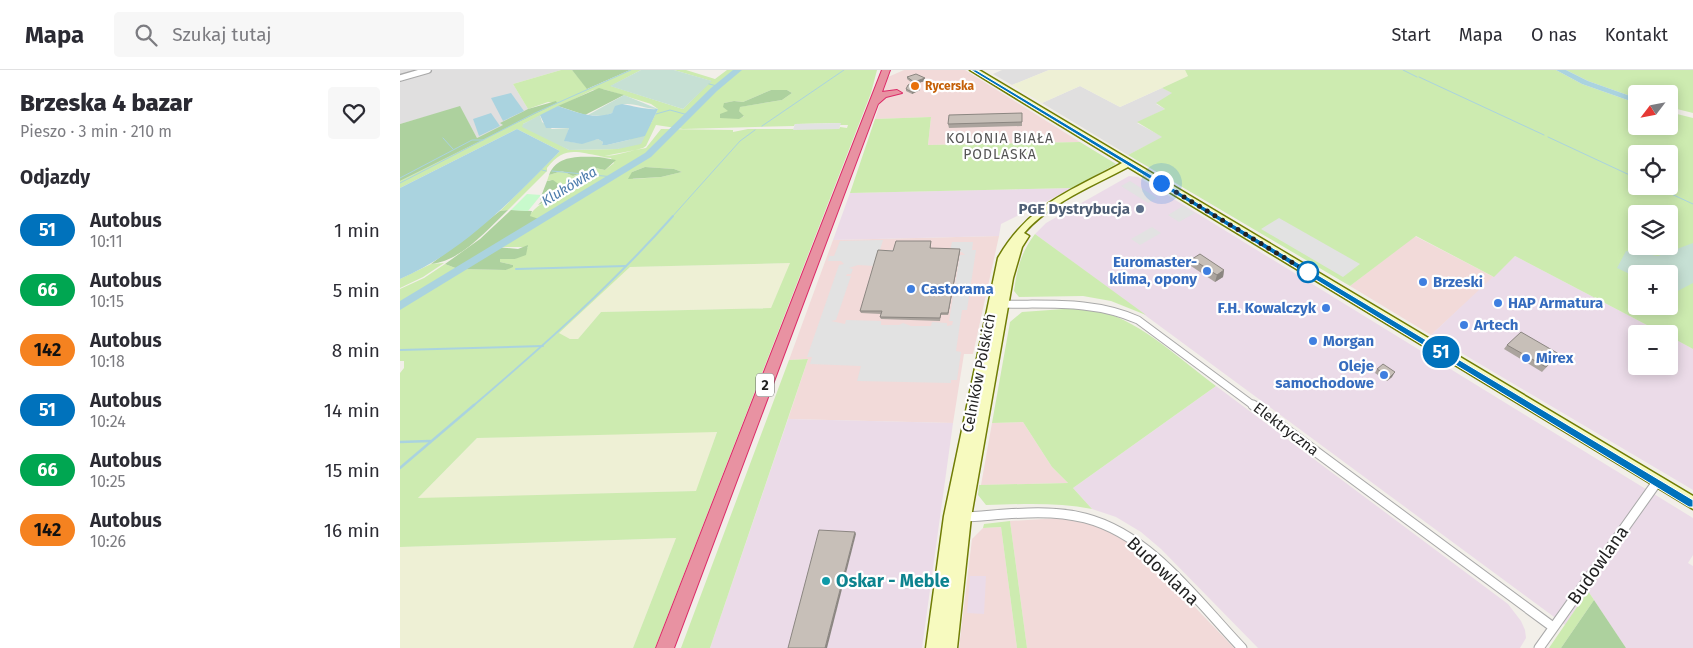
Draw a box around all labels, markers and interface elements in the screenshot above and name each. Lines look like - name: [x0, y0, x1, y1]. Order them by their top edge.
- search box: [114, 12, 464, 57]
- text: Mapa: [25, 21, 84, 49]
- icon: search: [132, 21, 160, 49]
- text: Szukaj tutaj: [172, 23, 272, 46]
- text: Start: [1391, 24, 1431, 46]
- text: Mapa: [1459, 24, 1503, 46]
- text: O nas: [1531, 24, 1577, 46]
- text: Kontakt: [1605, 24, 1668, 46]
- place label: Rycerska: [925, 79, 975, 93]
- marker: Rycerska: [909, 80, 921, 92]
- north arrow: [1628, 85, 1678, 135]
- map controls: [1628, 85, 1678, 375]
- button: heart: [328, 87, 380, 139]
- text: Brzeska 4 bazar: [20, 89, 192, 117]
- text: Pieszo · 3 min · 210 m: [20, 122, 172, 141]
- district label: KOLONIA BIAŁA PODLASKA: [946, 130, 1054, 163]
- button: locate: [1628, 145, 1678, 195]
- water label: Klukówka: [539, 163, 600, 210]
- text: Odjazdy: [20, 166, 90, 189]
- your location: [1149, 171, 1174, 196]
- place label: PGE Dystrybucja: [1019, 200, 1130, 218]
- marker: PGE Dystrybucja: [1134, 203, 1146, 215]
- button: layers: [1628, 205, 1678, 255]
- text: Autobus: [90, 209, 162, 232]
- text: 51: [39, 219, 56, 241]
- text: 1 min: [334, 219, 380, 242]
- text: 10:11: [90, 232, 123, 251]
- place label: Euromaster- klima, opony: [1109, 253, 1197, 288]
- unlabelled marker: [1297, 261, 1319, 283]
- marker: Euromaster- klima, opony: [1201, 265, 1213, 277]
- button: +: [1628, 265, 1678, 315]
- text: Autobus: [90, 269, 162, 292]
- place label: Brzeski: [1433, 273, 1483, 291]
- marker: Brzeski: [1417, 276, 1429, 288]
- text: 66: [37, 279, 58, 301]
- text: 5 min: [333, 279, 380, 302]
- place label: Castorama: [921, 280, 994, 298]
- marker: Castorama: [905, 283, 917, 295]
- text: 10:15: [90, 292, 124, 311]
- place label: HAP Armatura: [1508, 294, 1603, 312]
- marker: HAP Armatura: [1492, 297, 1504, 309]
- place label: F.H. Kowalczyk: [1218, 299, 1317, 317]
- marker: F.H. Kowalczyk: [1320, 302, 1332, 314]
- street label: Celników Polskich: [959, 312, 999, 434]
- place label: Artech: [1473, 316, 1519, 334]
- marker: Artech: [1458, 319, 1470, 331]
- button: −: [1628, 325, 1678, 375]
- text: Autobus: [90, 329, 162, 352]
- place label: Morgan: [1323, 332, 1374, 350]
- marker: Morgan: [1307, 335, 1319, 347]
- line badge: 51: [1418, 336, 1464, 368]
- text: 142: [34, 339, 61, 361]
- text: 8 min: [332, 339, 380, 362]
- text: 51: [1433, 341, 1449, 363]
- place label: Mirex: [1536, 349, 1574, 367]
- text: 10:18: [90, 352, 125, 371]
- marker: Mirex: [1520, 352, 1532, 364]
- place label: Oleje samochodowe: [1275, 357, 1374, 392]
- marker: Oleje samochodowe: [1378, 369, 1390, 381]
- road number: 2: [756, 374, 774, 396]
- text: Autobus: [90, 389, 162, 412]
- text: 51: [39, 399, 56, 421]
- text: 14 min: [324, 399, 380, 422]
- street label: Elektryczna: [1250, 399, 1322, 459]
- text: 10:24: [90, 412, 126, 431]
- text: Autobus: [90, 449, 162, 472]
- text: 66: [37, 459, 58, 481]
- text: 15 min: [324, 459, 380, 482]
- text: 10:25: [90, 472, 126, 491]
- text: Autobus: [90, 509, 162, 532]
- text: 142: [34, 519, 61, 541]
- text: 16 min: [324, 519, 380, 542]
- street label: Budowlana: [1563, 521, 1633, 609]
- text: 10:26: [90, 532, 126, 551]
- street label: Budowlana: [1122, 532, 1204, 610]
- place label: Oskar - Meble: [836, 570, 950, 592]
- marker: Oskar - Meble: [820, 575, 832, 587]

